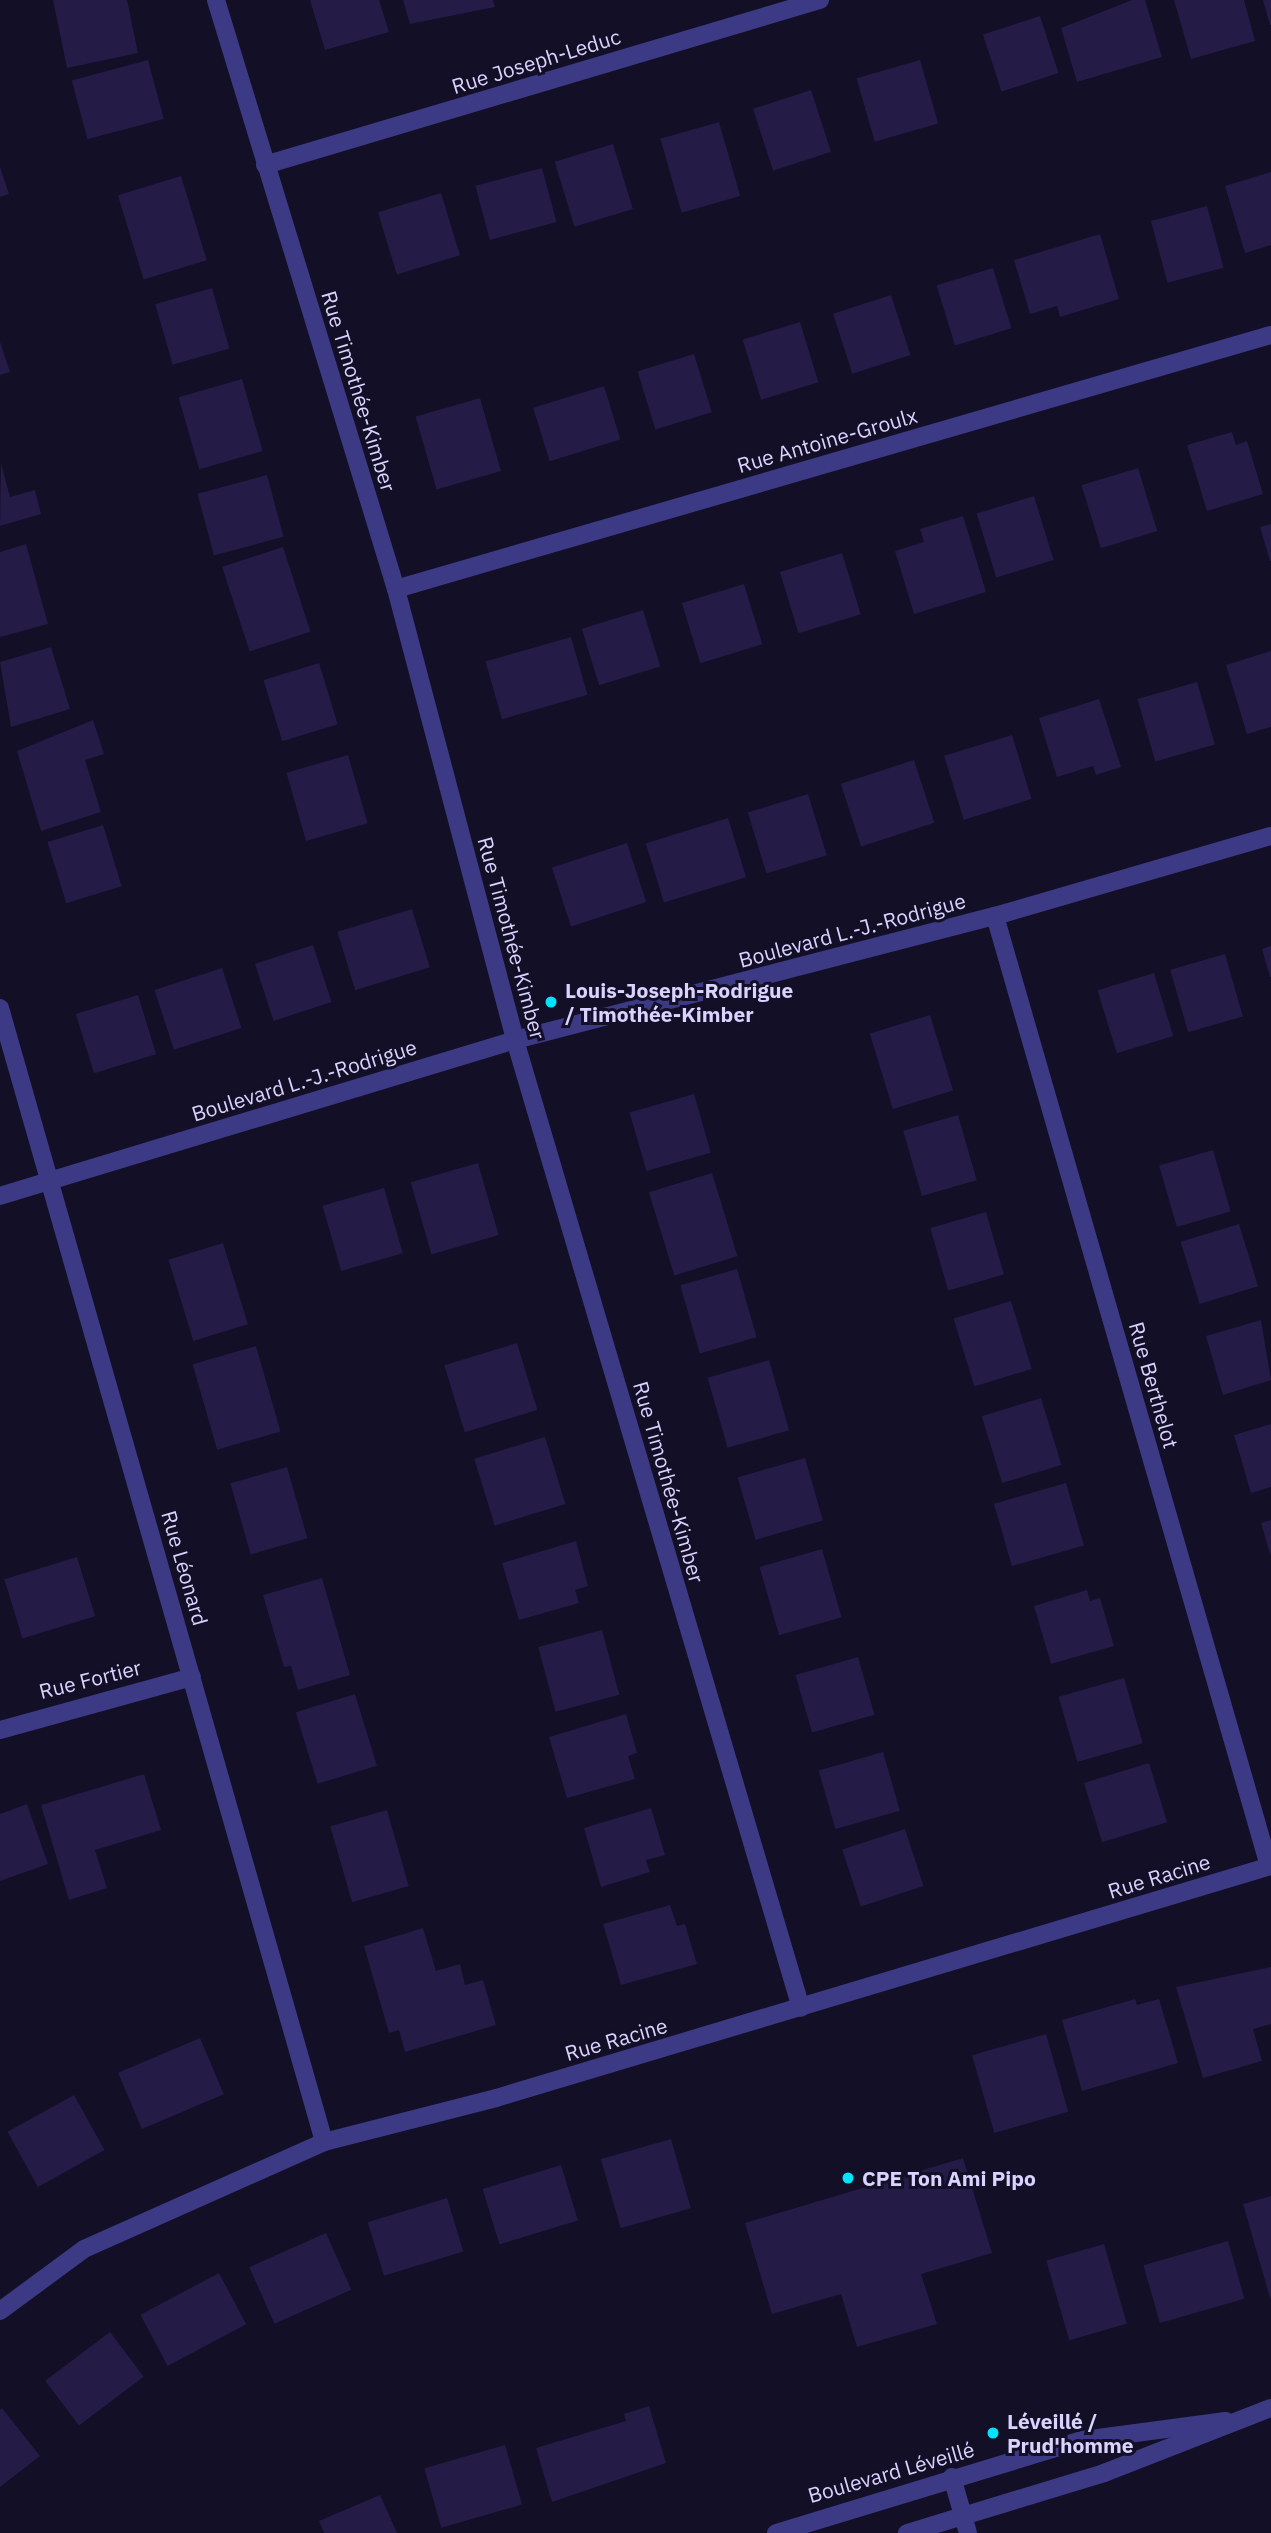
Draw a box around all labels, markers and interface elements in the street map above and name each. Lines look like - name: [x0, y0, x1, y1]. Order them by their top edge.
- street label: Rue Joseph-Leduc: [449, 23, 623, 99]
- street label: Rue Timothée-Kimber: [316, 288, 402, 494]
- street label: Rue Antoine-Groulx: [734, 402, 920, 478]
- street label: Rue Timothée-Kimber: [473, 834, 551, 1042]
- street label: Boulevard L.-J.-Rodrigue: [736, 888, 968, 972]
- place label: Louis-Joseph-Rodrigue / Timothée-Kimber: [565, 977, 793, 1027]
- marker: Louis-Joseph-Rodrigue / Timothée-Kimber: [543, 994, 559, 1010]
- street label: Boulevard L.-J.-Rodrigue: [188, 1034, 420, 1126]
- street label: Rue Berthelot: [1124, 1319, 1184, 1451]
- street label: Rue Timothée-Kimber: [628, 1378, 710, 1586]
- street label: Rue Léonard: [157, 1508, 213, 1628]
- street label: Rue Fortier: [36, 1654, 144, 1704]
- street label: Rue Racine: [1105, 1849, 1213, 1903]
- street label: Rue Racine: [562, 2012, 670, 2066]
- place label: CPE Ton Ami Pipo: [862, 2165, 1036, 2191]
- marker: CPE Ton Ami Pipo: [840, 2170, 856, 2186]
- place label: Léveillé / Prud'homme: [1007, 2408, 1134, 2458]
- marker: Léveillé / Prud'homme: [985, 2425, 1001, 2441]
- street label: Boulevard Léveillé: [805, 2436, 977, 2508]

